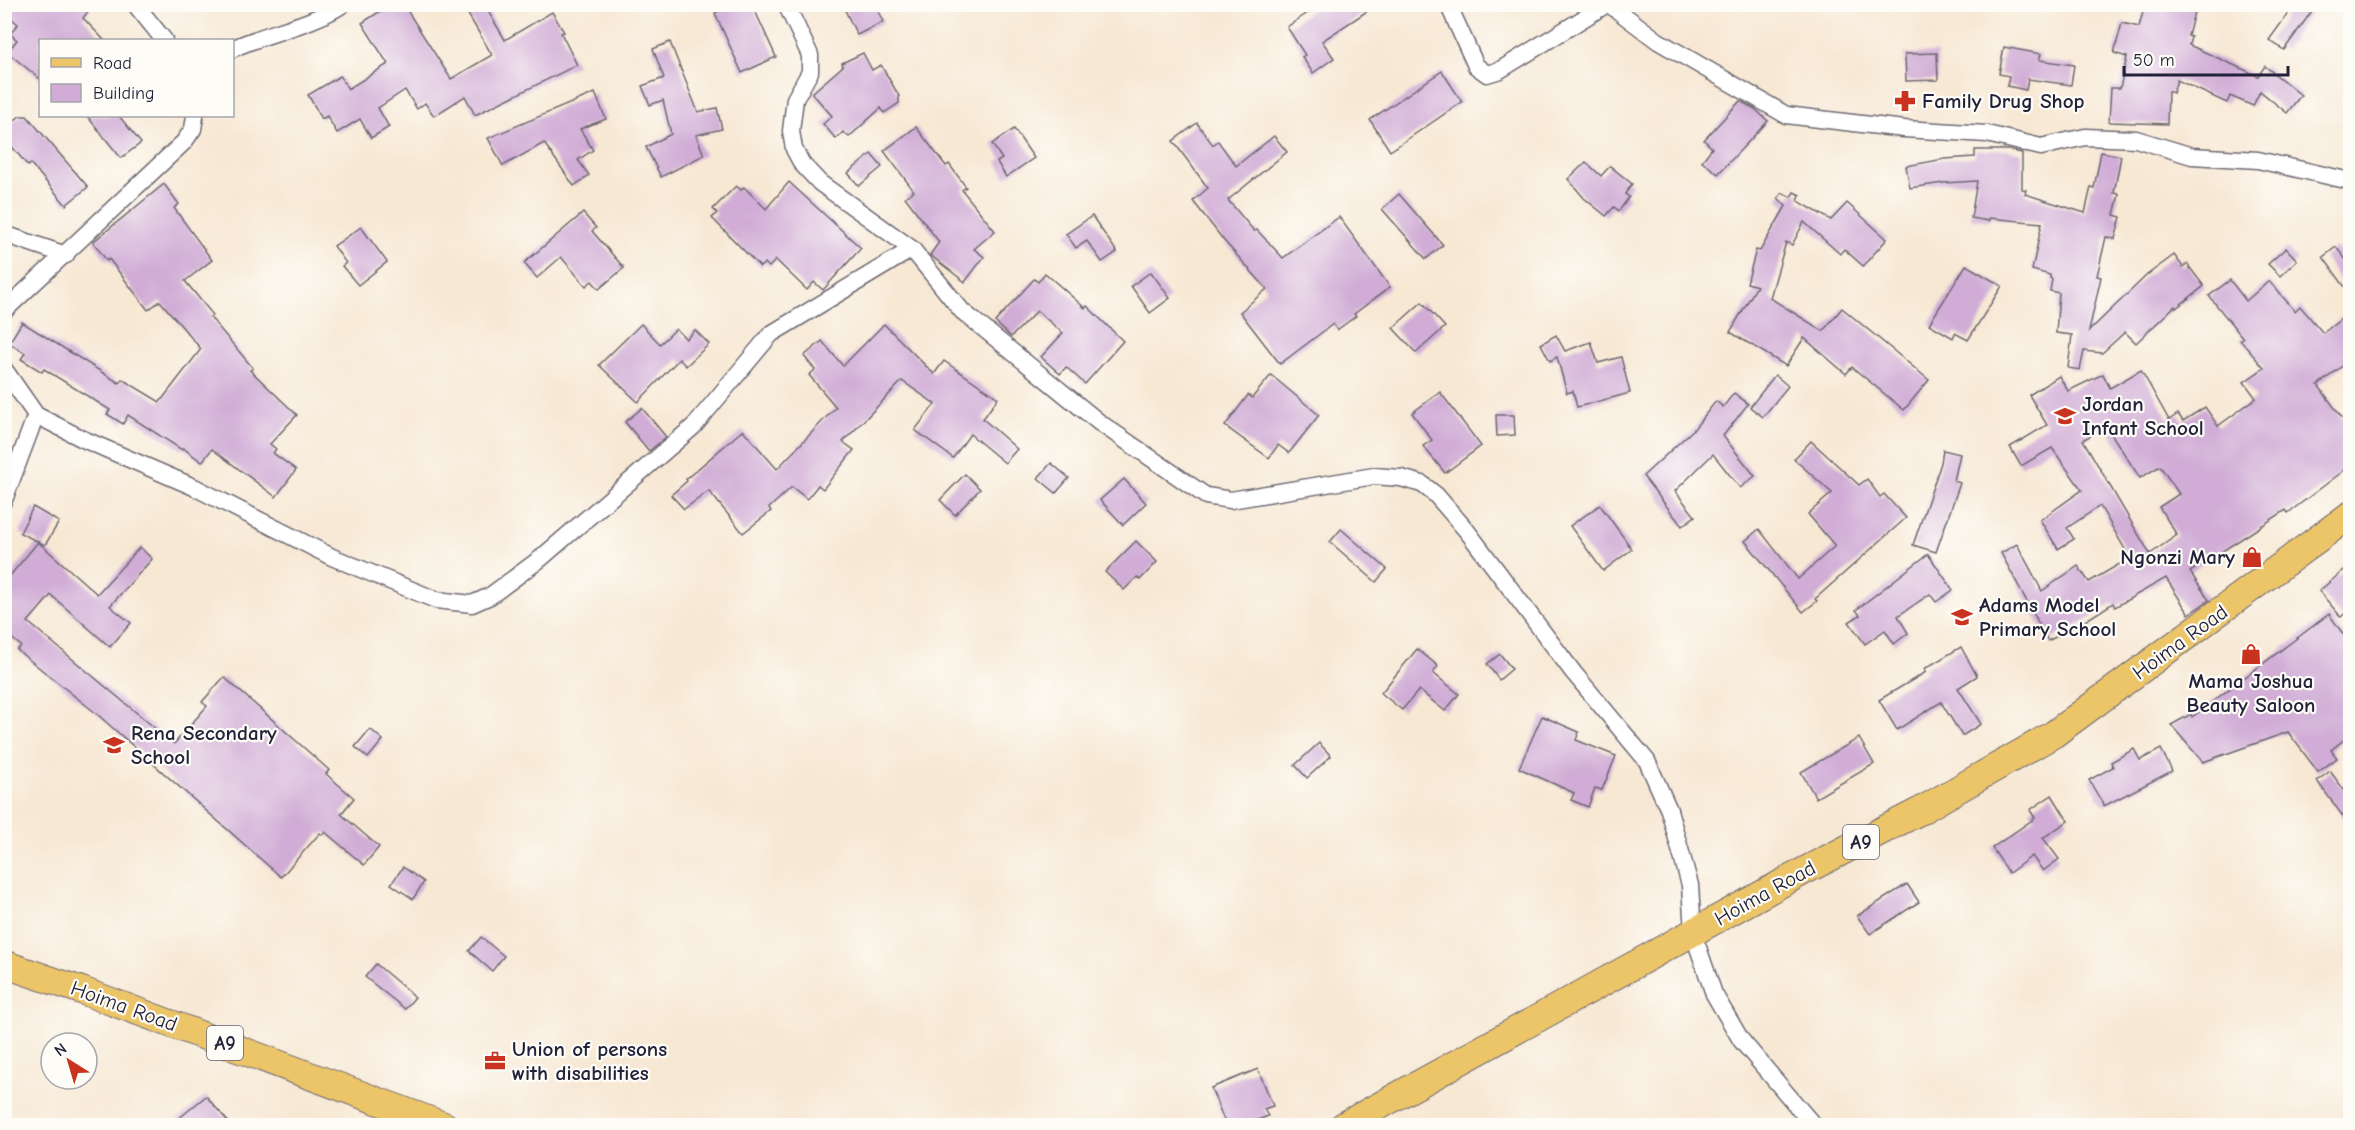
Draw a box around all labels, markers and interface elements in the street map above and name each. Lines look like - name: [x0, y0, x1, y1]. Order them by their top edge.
- legend: [39, 39, 234, 117]
- scale bar: [2124, 39, 2288, 77]
- text: 50 m: [2133, 50, 2175, 71]
- text: Road: [93, 53, 132, 74]
- text: Building: [93, 83, 155, 104]
- pharmacy icon: Family Drug Shop: [1893, 89, 1917, 113]
- place label: Family Drug Shop: [1922, 89, 2085, 113]
- place label: Jordan Infant School: [2082, 392, 2204, 440]
- school or university icon: Jordan Infant School: [2053, 404, 2077, 428]
- place label: Ngonzi Mary: [2120, 545, 2235, 569]
- shop icon: Ngonzi Mary: [2240, 545, 2264, 569]
- place label: Adams Model Primary School: [1979, 593, 2116, 641]
- street label: Hoima Road: [2128, 599, 2232, 685]
- school or university icon: Adams Model Primary School: [1950, 605, 1974, 629]
- shop icon: Mama Joshua Beauty Saloon: [2239, 642, 2263, 666]
- place label: Mama Joshua Beauty Saloon: [2187, 669, 2315, 717]
- place label: Rena Secondary School: [131, 721, 277, 769]
- school or university icon: Rena Secondary School: [102, 733, 126, 757]
- road number: A9: [1843, 825, 1879, 859]
- street label: Hoima Road: [1710, 855, 1820, 931]
- street label: Hoima Road: [67, 976, 181, 1036]
- road number: A9: [207, 1026, 243, 1060]
- north arrow: [39, 1031, 99, 1091]
- place label: Union of persons with disabilities: [512, 1037, 667, 1085]
- text: N: [51, 1039, 70, 1060]
- office icon: Union of persons with disabilities: [483, 1049, 507, 1073]

